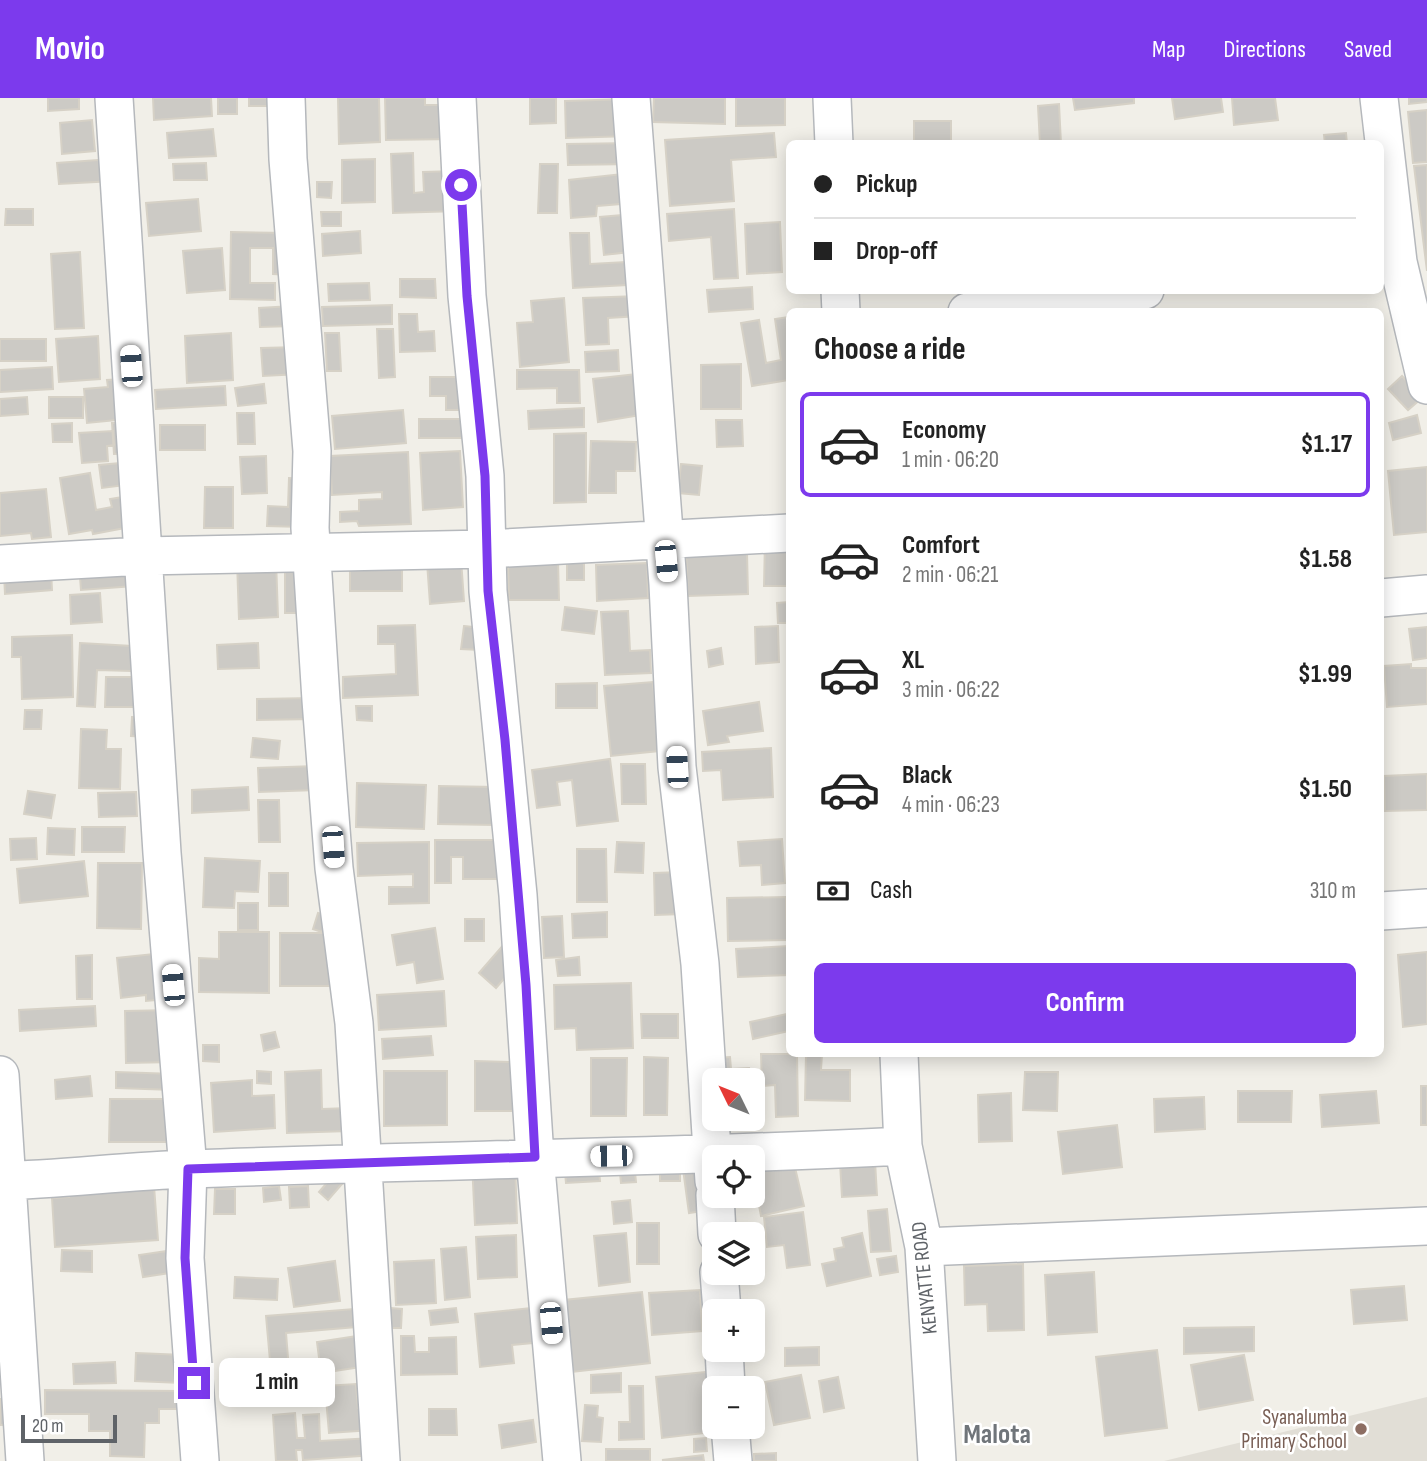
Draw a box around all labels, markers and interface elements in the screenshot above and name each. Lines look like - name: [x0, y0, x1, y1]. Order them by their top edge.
- text: Movio: [35, 29, 105, 69]
- text: Map: [1152, 35, 1185, 64]
- text: Directions: [1223, 35, 1306, 64]
- text: Saved: [1344, 35, 1392, 64]
- route start: [445, 169, 477, 201]
- text: Pickup: [856, 169, 918, 200]
- text: Drop-off: [856, 236, 937, 267]
- text: Choose a ride: [814, 330, 966, 369]
- car: [120, 344, 143, 388]
- icon: car: [818, 413, 881, 476]
- text: Economy: [902, 415, 986, 446]
- text: $1.17: [1300, 429, 1352, 460]
- text: 1 min · 06:20: [902, 446, 999, 474]
- icon: car: [818, 528, 881, 591]
- text: Comfort: [902, 530, 980, 561]
- car: [654, 539, 679, 583]
- text: $1.58: [1298, 544, 1352, 575]
- text: 2 min · 06:21: [902, 561, 998, 589]
- icon: car: [818, 643, 881, 706]
- text: XL: [902, 645, 924, 676]
- text: $1.99: [1298, 659, 1352, 690]
- text: 3 min · 06:22: [902, 676, 1000, 704]
- car: [666, 745, 689, 789]
- icon: car: [818, 758, 881, 821]
- text: Black: [902, 760, 952, 791]
- text: $1.50: [1298, 774, 1352, 805]
- text: 4 min · 06:23: [902, 791, 1000, 819]
- car: [322, 825, 345, 869]
- icon: cash: [814, 872, 852, 910]
- text: Cash: [870, 875, 913, 906]
- text: 310 m: [1310, 877, 1356, 905]
- car: [161, 963, 186, 1007]
- button: Confirm: [814, 963, 1356, 1043]
- north arrow: [702, 1068, 765, 1130]
- map controls: [702, 1068, 765, 1439]
- car: [590, 1145, 633, 1167]
- button: locate: [702, 1145, 765, 1208]
- street label: KENYATTE ROAD: [906, 1220, 943, 1335]
- button: layers: [702, 1222, 765, 1285]
- button: +: [702, 1299, 765, 1362]
- car: [539, 1301, 564, 1345]
- callout: 1 min: [218, 1358, 334, 1408]
- route end: [178, 1367, 210, 1399]
- text: 1 min: [256, 1368, 298, 1396]
- button: −: [702, 1376, 765, 1439]
- place label: Syanalumba Primary School: [1241, 1405, 1347, 1454]
- scale bar: [21, 1412, 117, 1444]
- text: 20 m: [32, 1415, 64, 1438]
- district label: Malota: [963, 1418, 1031, 1451]
- marker: Syanalumba Primary School: [1353, 1421, 1369, 1437]

